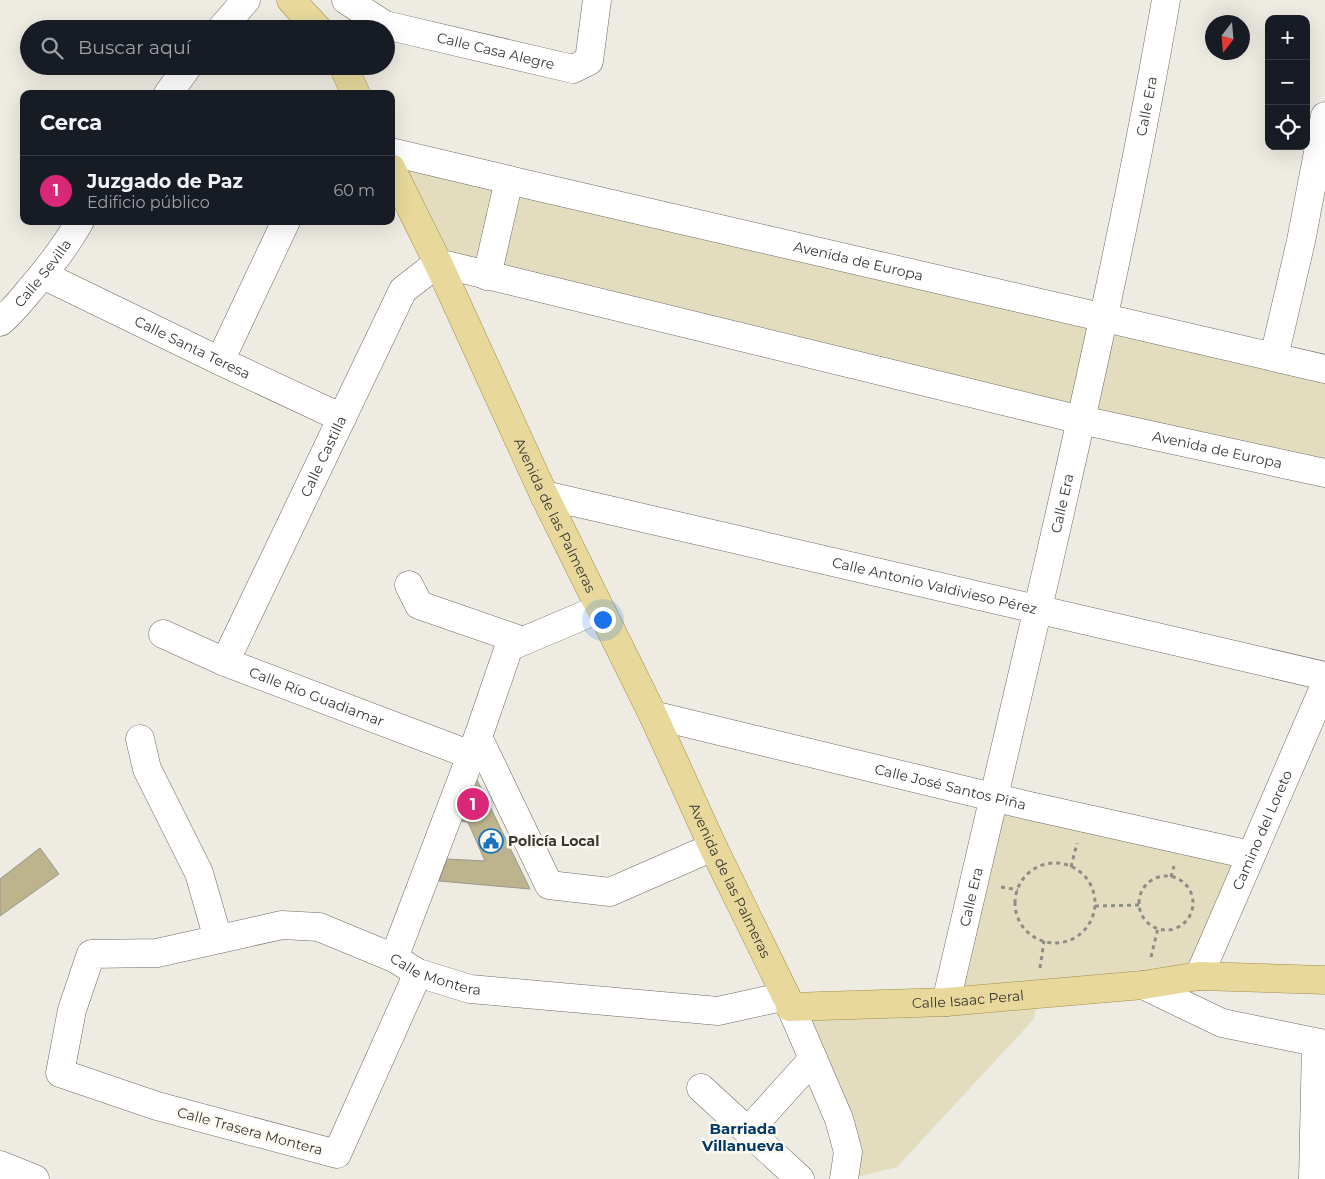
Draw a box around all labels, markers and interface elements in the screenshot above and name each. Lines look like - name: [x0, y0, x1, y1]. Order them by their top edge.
- north arrow: [1205, 15, 1250, 60]
- map controls: [1265, 15, 1310, 150]
- button: +: [1265, 15, 1310, 60]
- search box: [20, 20, 395, 75]
- street label: Calle Casa Alegre: [435, 28, 556, 73]
- icon: search: [38, 34, 66, 62]
- text: Buscar aquí: [78, 36, 191, 59]
- button: −: [1265, 60, 1310, 105]
- street label: Calle Era: [1132, 75, 1161, 138]
- button: locate: [1265, 105, 1310, 150]
- text: Cerca: [40, 110, 102, 135]
- text: Juzgado de Paz: [87, 170, 243, 193]
- text: 1: [53, 181, 59, 200]
- text: 60 m: [333, 181, 375, 200]
- text: Edificio público: [87, 193, 210, 212]
- street label: Calle Sevilla: [10, 236, 75, 311]
- street label: Avenida de Europa: [792, 237, 925, 285]
- street label: Calle Santa Teresa: [132, 312, 253, 383]
- street label: Calle Castilla: [296, 413, 351, 500]
- street label: Avenida de Europa: [1151, 427, 1284, 472]
- street label: Avenida de las Palmeras: [510, 435, 600, 596]
- street label: Calle Era: [1047, 472, 1078, 535]
- street label: Calle Antonio Valdivieso Pérez: [830, 553, 1039, 618]
- your location: [590, 607, 616, 633]
- street label: Calle Río Guadiamar: [247, 663, 387, 730]
- street label: Calle José Santos Piña: [873, 760, 1028, 814]
- street label: Camino del Loreto: [1228, 767, 1296, 893]
- pin: 1: [457, 785, 489, 823]
- street label: Avenida de las Palmeras: [685, 800, 775, 961]
- public building icon: Policía Local: [478, 828, 504, 854]
- place label: Policía Local: [508, 832, 599, 850]
- street label: Calle Era: [955, 866, 987, 929]
- street label: Calle Montera: [387, 949, 482, 999]
- street label: Calle Isaac Peral: [911, 986, 1025, 1012]
- street label: Calle Trasera Montera: [175, 1103, 325, 1159]
- district label: Barriada Villanueva: [701, 1119, 784, 1155]

